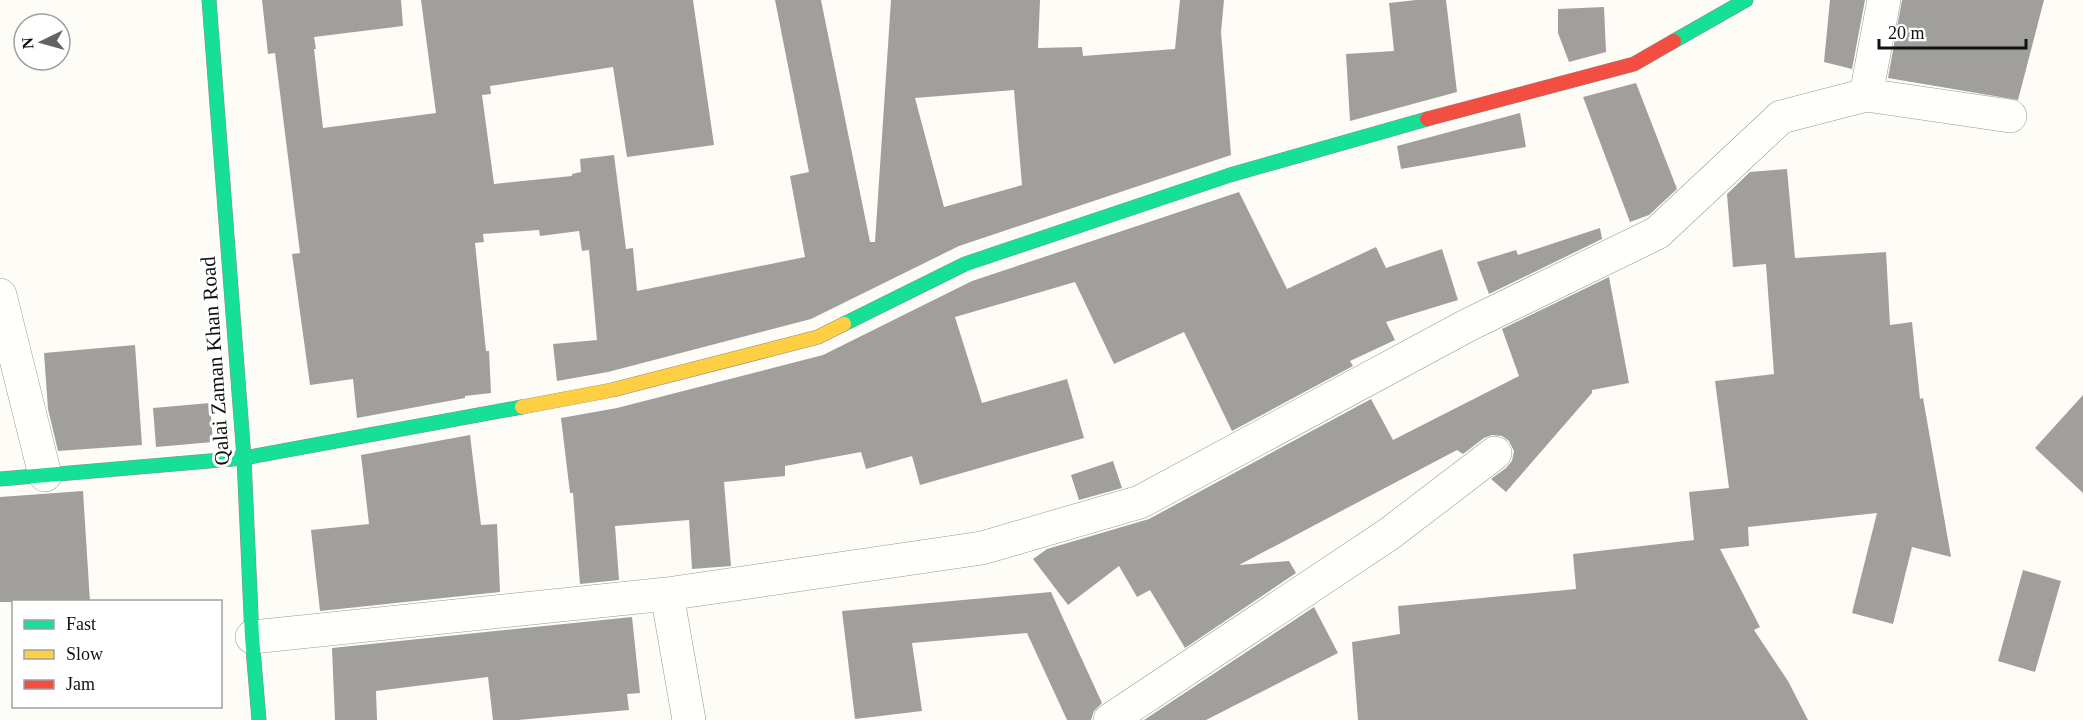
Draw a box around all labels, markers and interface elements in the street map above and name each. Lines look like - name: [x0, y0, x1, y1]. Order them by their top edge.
- north arrow: [12, 12, 72, 72]
- scale bar: [1879, 12, 2026, 50]
- text: 20 m: [1888, 23, 1925, 43]
- text: N: [19, 36, 37, 50]
- street label: Qalai Zaman Khan Road: [196, 255, 234, 466]
- legend: [12, 600, 222, 708]
- text: Fast: [66, 614, 96, 634]
- text: Slow: [66, 644, 103, 664]
- text: Jam: [66, 674, 95, 694]

